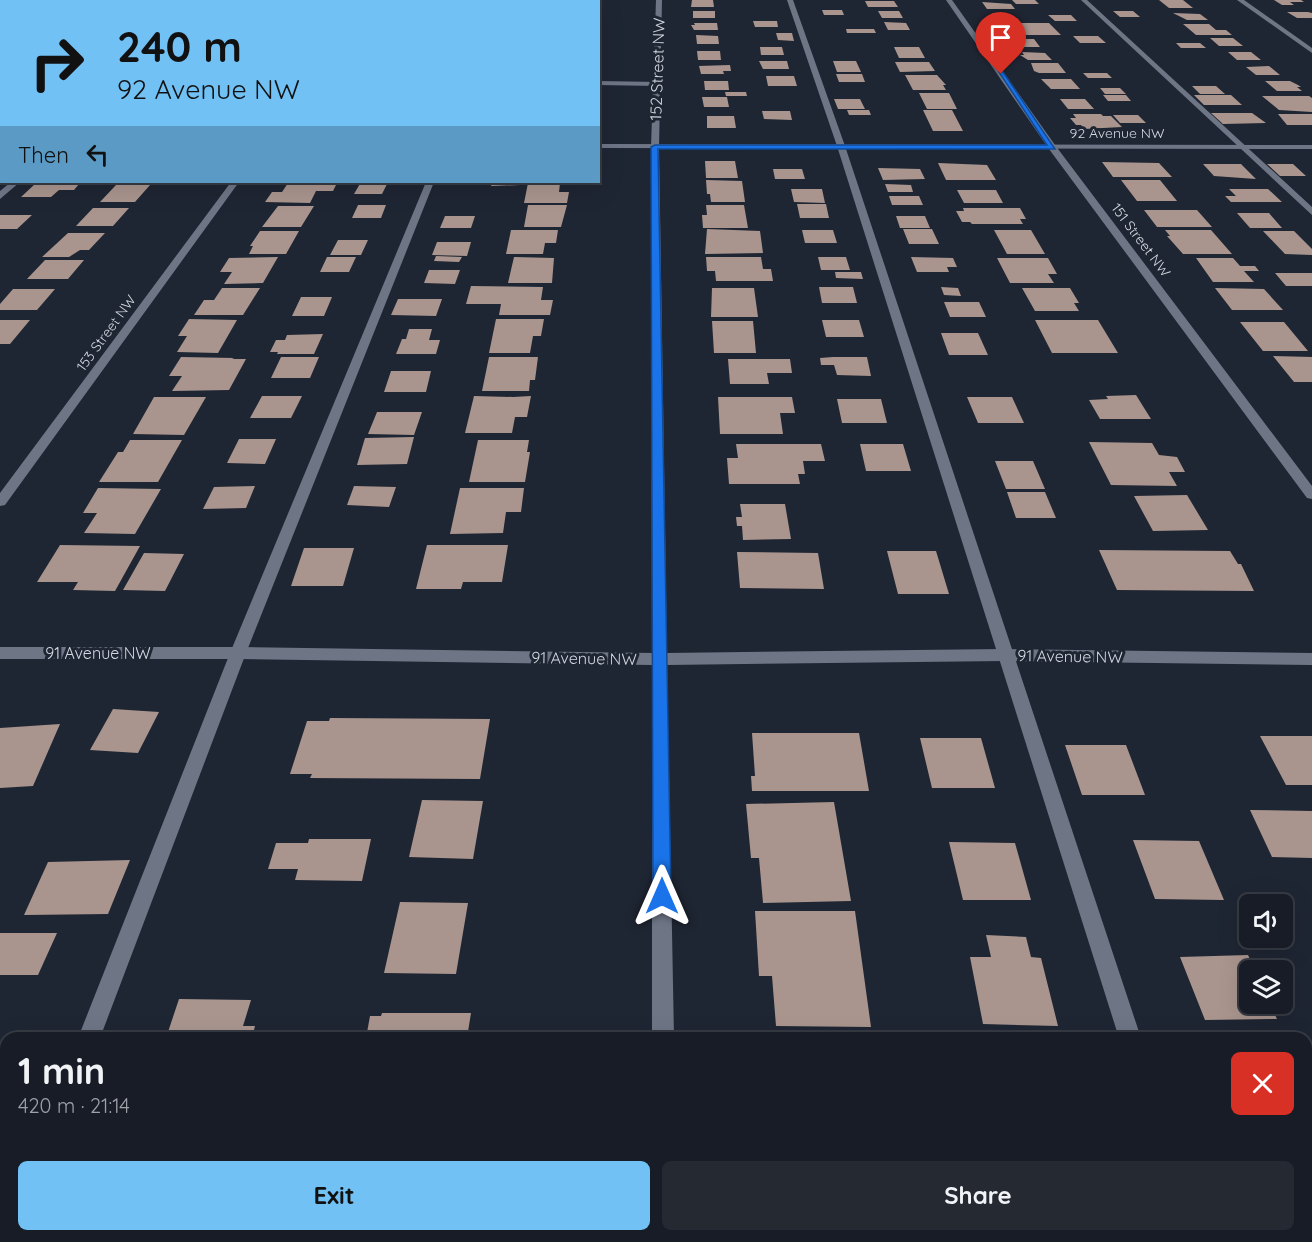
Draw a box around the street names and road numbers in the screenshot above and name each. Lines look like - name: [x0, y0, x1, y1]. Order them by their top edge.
- street label: 152 Street NW: [645, 17, 669, 121]
- street label: 92 Avenue NW: [1070, 124, 1165, 142]
- street label: 151 Street NW: [1107, 200, 1175, 281]
- street label: 153 Street NW: [72, 291, 140, 375]
- street label: 91 Avenue NW: [45, 643, 151, 663]
- street label: 91 Avenue NW: [1017, 645, 1123, 667]
- street label: 91 Avenue NW: [531, 647, 637, 669]

